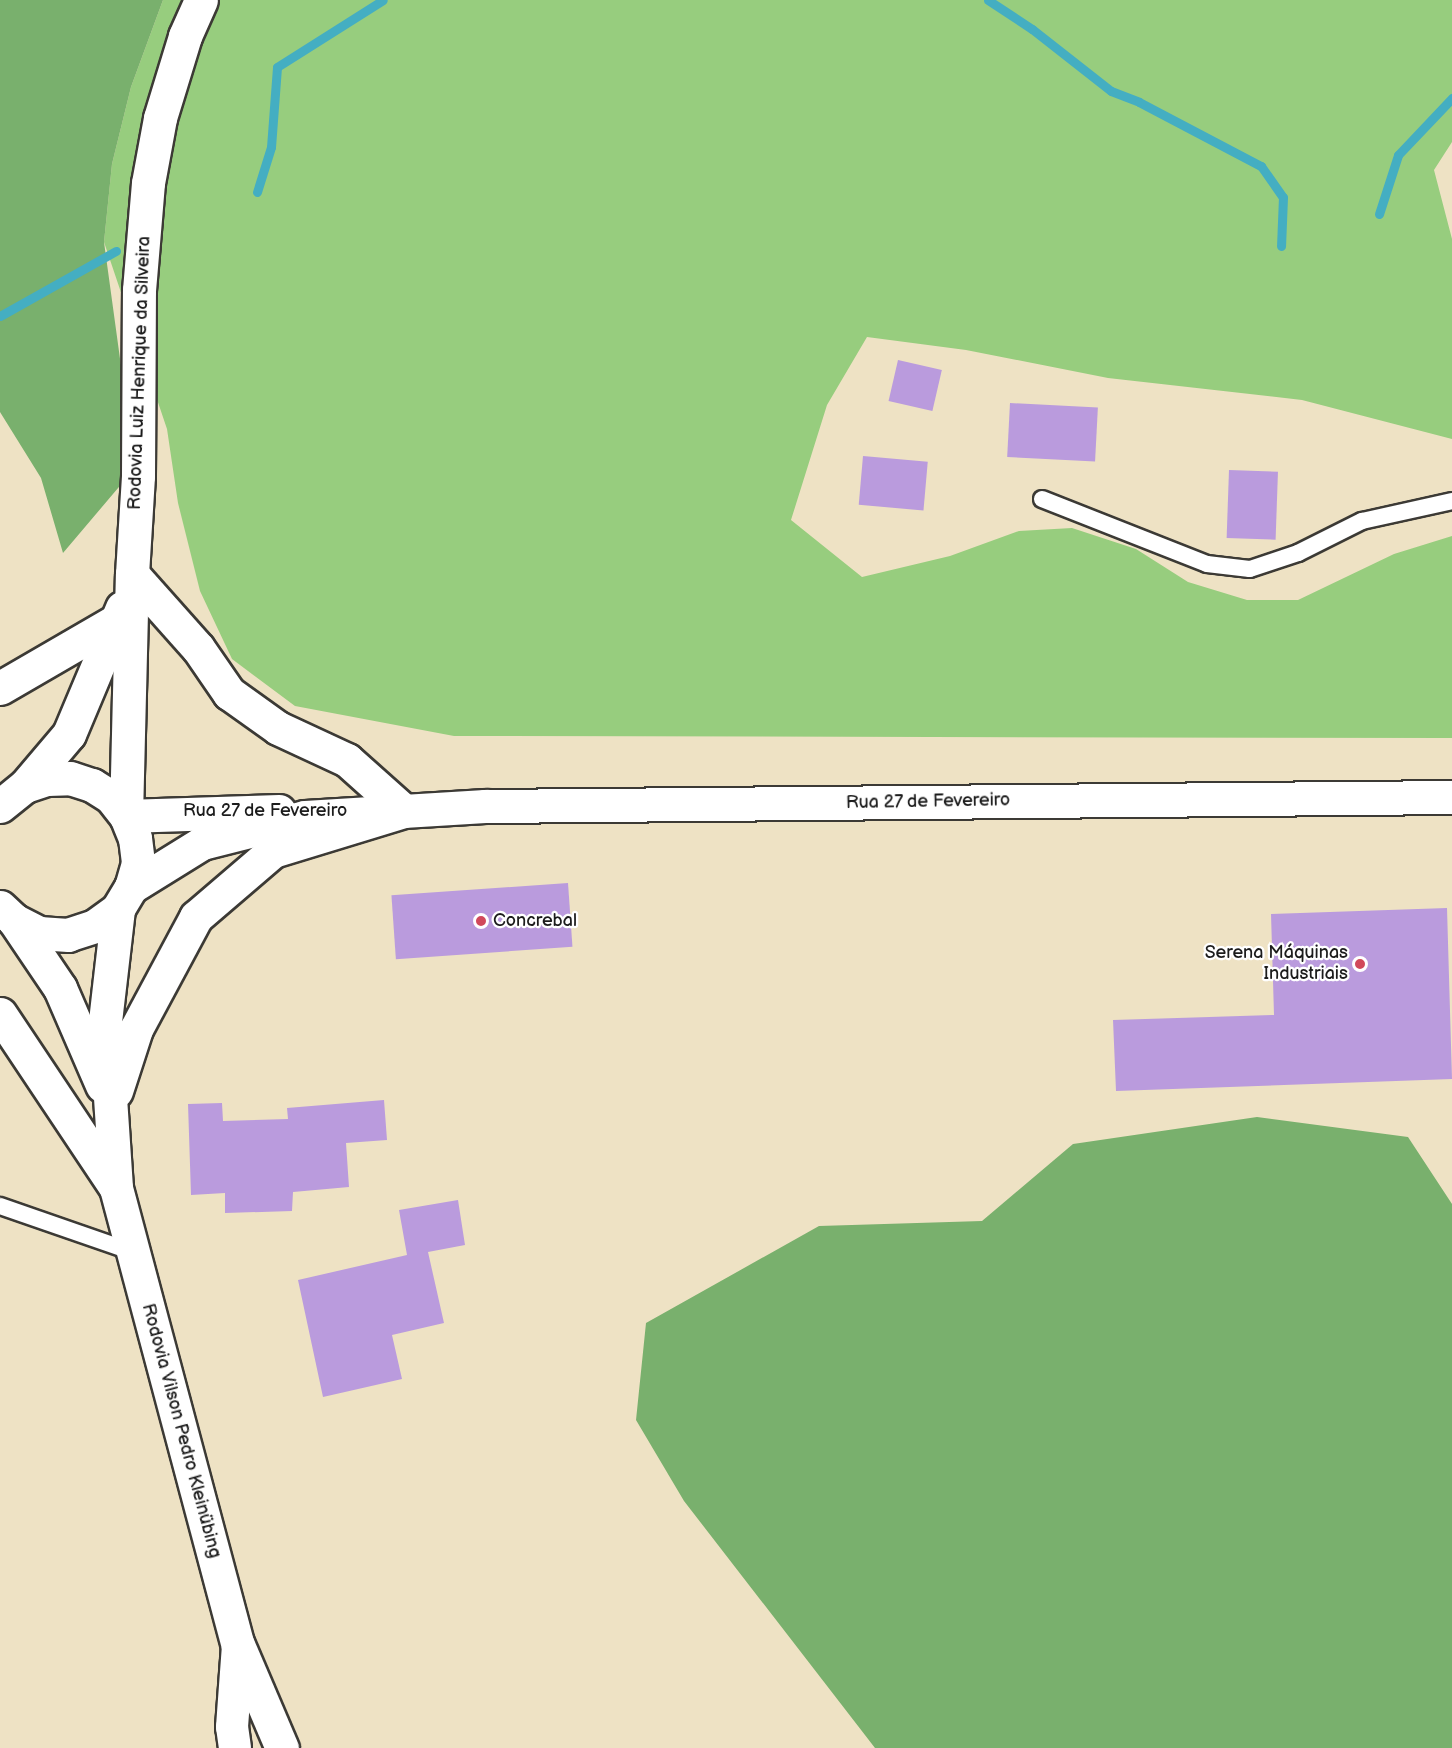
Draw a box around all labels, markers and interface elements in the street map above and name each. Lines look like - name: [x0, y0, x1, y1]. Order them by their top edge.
- street label: Rodovia Luiz Henrique da Silveira: [124, 236, 156, 510]
- street label: Rua 27 de Fevereiro: [845, 790, 1011, 814]
- street label: Rua 27 de Fevereiro: [182, 800, 348, 822]
- place label: Concrebal: [493, 910, 577, 932]
- marker: Concrebal: [474, 914, 488, 928]
- place label: Serena Máquinas Industriais: [1205, 943, 1348, 986]
- marker: Serena Máquinas Industriais: [1353, 957, 1367, 971]
- street label: Rodovia Vilson Pedro Kleinübing: [137, 1301, 225, 1561]

